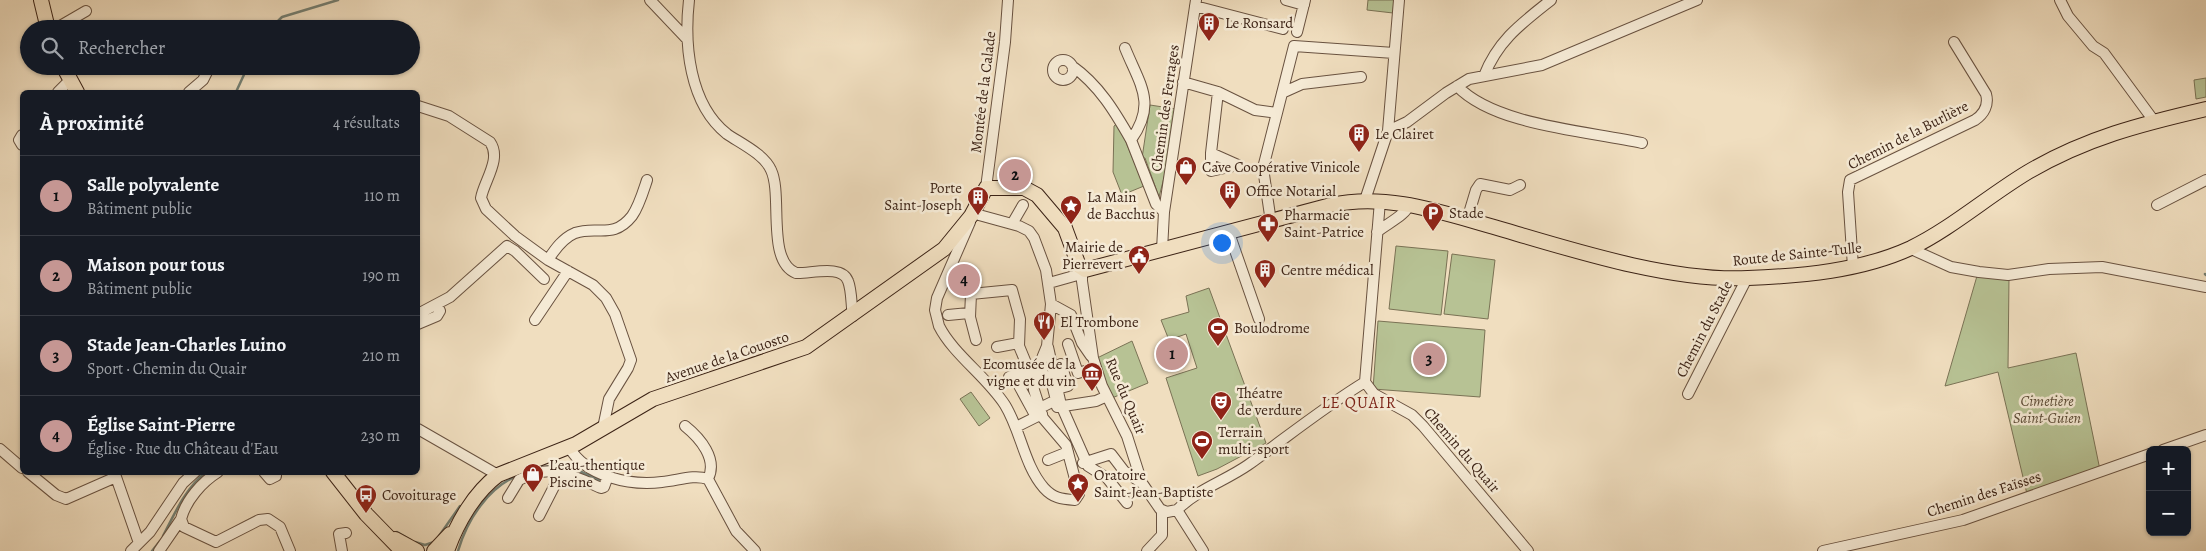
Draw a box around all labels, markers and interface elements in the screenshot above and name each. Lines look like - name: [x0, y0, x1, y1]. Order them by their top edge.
- building icon: Le Ronsard: [1197, 11, 1221, 42]
- place label: Le Ronsard: [1225, 13, 1294, 33]
- search box: [20, 20, 420, 75]
- street label: Montée de la Calade: [966, 30, 1000, 154]
- icon: search: [38, 34, 66, 62]
- text: Rechercher: [78, 35, 165, 61]
- street label: Chemin des Ferrages: [1146, 43, 1184, 173]
- street label: Chemin de la Burlière: [1844, 96, 1972, 174]
- text: À proximité: [40, 109, 144, 137]
- text: 4 résultats: [333, 112, 400, 134]
- building icon: Le Clairet: [1347, 122, 1371, 153]
- place label: Le Clairet: [1375, 124, 1434, 144]
- shop icon: Cave Coopérative Vinicole: [1174, 155, 1198, 186]
- pin: 2: [999, 156, 1031, 194]
- place label: Cave Coopérative Vinicole: [1202, 157, 1360, 177]
- text: Salle polyvalente: [87, 172, 219, 198]
- place label: Porte Saint-Joseph: [884, 178, 962, 215]
- building icon: Office Notarial: [1218, 179, 1242, 210]
- place label: Office Notarial: [1246, 181, 1336, 201]
- text: 1: [53, 185, 59, 207]
- text: 110 m: [364, 185, 400, 207]
- building icon: Porte Saint-Joseph: [966, 185, 990, 216]
- place label: La Main de Bacchus: [1087, 187, 1155, 224]
- place icon: La Main de Bacchus: [1059, 194, 1083, 225]
- text: Bâtiment public: [87, 198, 192, 220]
- parking icon: Stade: [1421, 201, 1445, 232]
- place label: Stade: [1449, 203, 1484, 223]
- place label: Pharmacie Saint-Patrice: [1284, 205, 1364, 242]
- pharmacy icon: Pharmacie Saint-Patrice: [1256, 212, 1280, 243]
- your location: [1209, 230, 1235, 256]
- place label: Mairie de Pierrevert: [1062, 237, 1123, 274]
- street label: Route de Sainte-Tulle: [1731, 237, 1863, 271]
- public building icon: Mairie de Pierrevert: [1127, 244, 1151, 275]
- text: Maison pour tous: [87, 252, 225, 278]
- building icon: Centre médical: [1253, 258, 1277, 289]
- place label: Centre médical: [1281, 260, 1374, 280]
- pin: 4: [948, 261, 980, 299]
- text: 2: [52, 265, 60, 287]
- text: 190 m: [362, 265, 400, 287]
- street label: Chemin du Stade: [1671, 277, 1737, 381]
- text: Bâtiment public: [87, 278, 192, 300]
- restaurant icon: El Trombone: [1032, 310, 1056, 341]
- place label: El Trombone: [1060, 312, 1139, 332]
- sports icon: Boulodrome: [1206, 316, 1230, 347]
- place label: Boulodrome: [1234, 318, 1310, 338]
- street label: Avenue de la Couosto: [662, 326, 792, 388]
- text: Stade Jean-Charles Luino: [87, 332, 286, 358]
- pin: 1: [1156, 335, 1188, 373]
- pin: 3: [1413, 340, 1445, 378]
- text: 3: [53, 345, 59, 367]
- text: 210 m: [362, 345, 400, 367]
- place label: Ecomusée de la vigne et du vin: [982, 354, 1076, 391]
- street label: Rue du Quair: [1101, 355, 1151, 438]
- text: Sport · Chemin du Quair: [87, 358, 247, 380]
- museum icon: Ecomusée de la vigne et du vin: [1080, 361, 1104, 392]
- place label: Théatre de verdure: [1237, 383, 1302, 420]
- theatre icon: Théatre de verdure: [1209, 390, 1233, 421]
- park label: Cimetière Saint-Guien: [2013, 391, 2081, 428]
- district label: LE QUAIR: [1321, 392, 1397, 414]
- street label: Chemin du Quair: [1419, 403, 1505, 497]
- text: Église Saint-Pierre: [87, 412, 235, 438]
- place label: Terrain multi-sport: [1218, 422, 1289, 459]
- text: 4: [52, 425, 60, 447]
- text: 230 m: [361, 425, 400, 447]
- sports icon: Terrain multi-sport: [1190, 429, 1214, 460]
- text: Église · Rue du Château d'Eau: [87, 438, 278, 460]
- map controls: [2146, 446, 2191, 536]
- button: +: [2146, 446, 2191, 491]
- place label: L’eau-thentique Piscine: [549, 455, 645, 492]
- shop icon: L’eau-thentique Piscine: [521, 462, 545, 493]
- place label: Oratoire Saint-Jean-Baptiste: [1094, 465, 1214, 502]
- street label: Chemin des Faïsses: [1924, 466, 2044, 522]
- place icon: Oratoire Saint-Jean-Baptiste: [1066, 472, 1090, 503]
- bus stop icon: Covoiturage: [354, 483, 378, 514]
- place label: Covoiturage: [382, 485, 457, 505]
- button: −: [2146, 491, 2191, 536]

